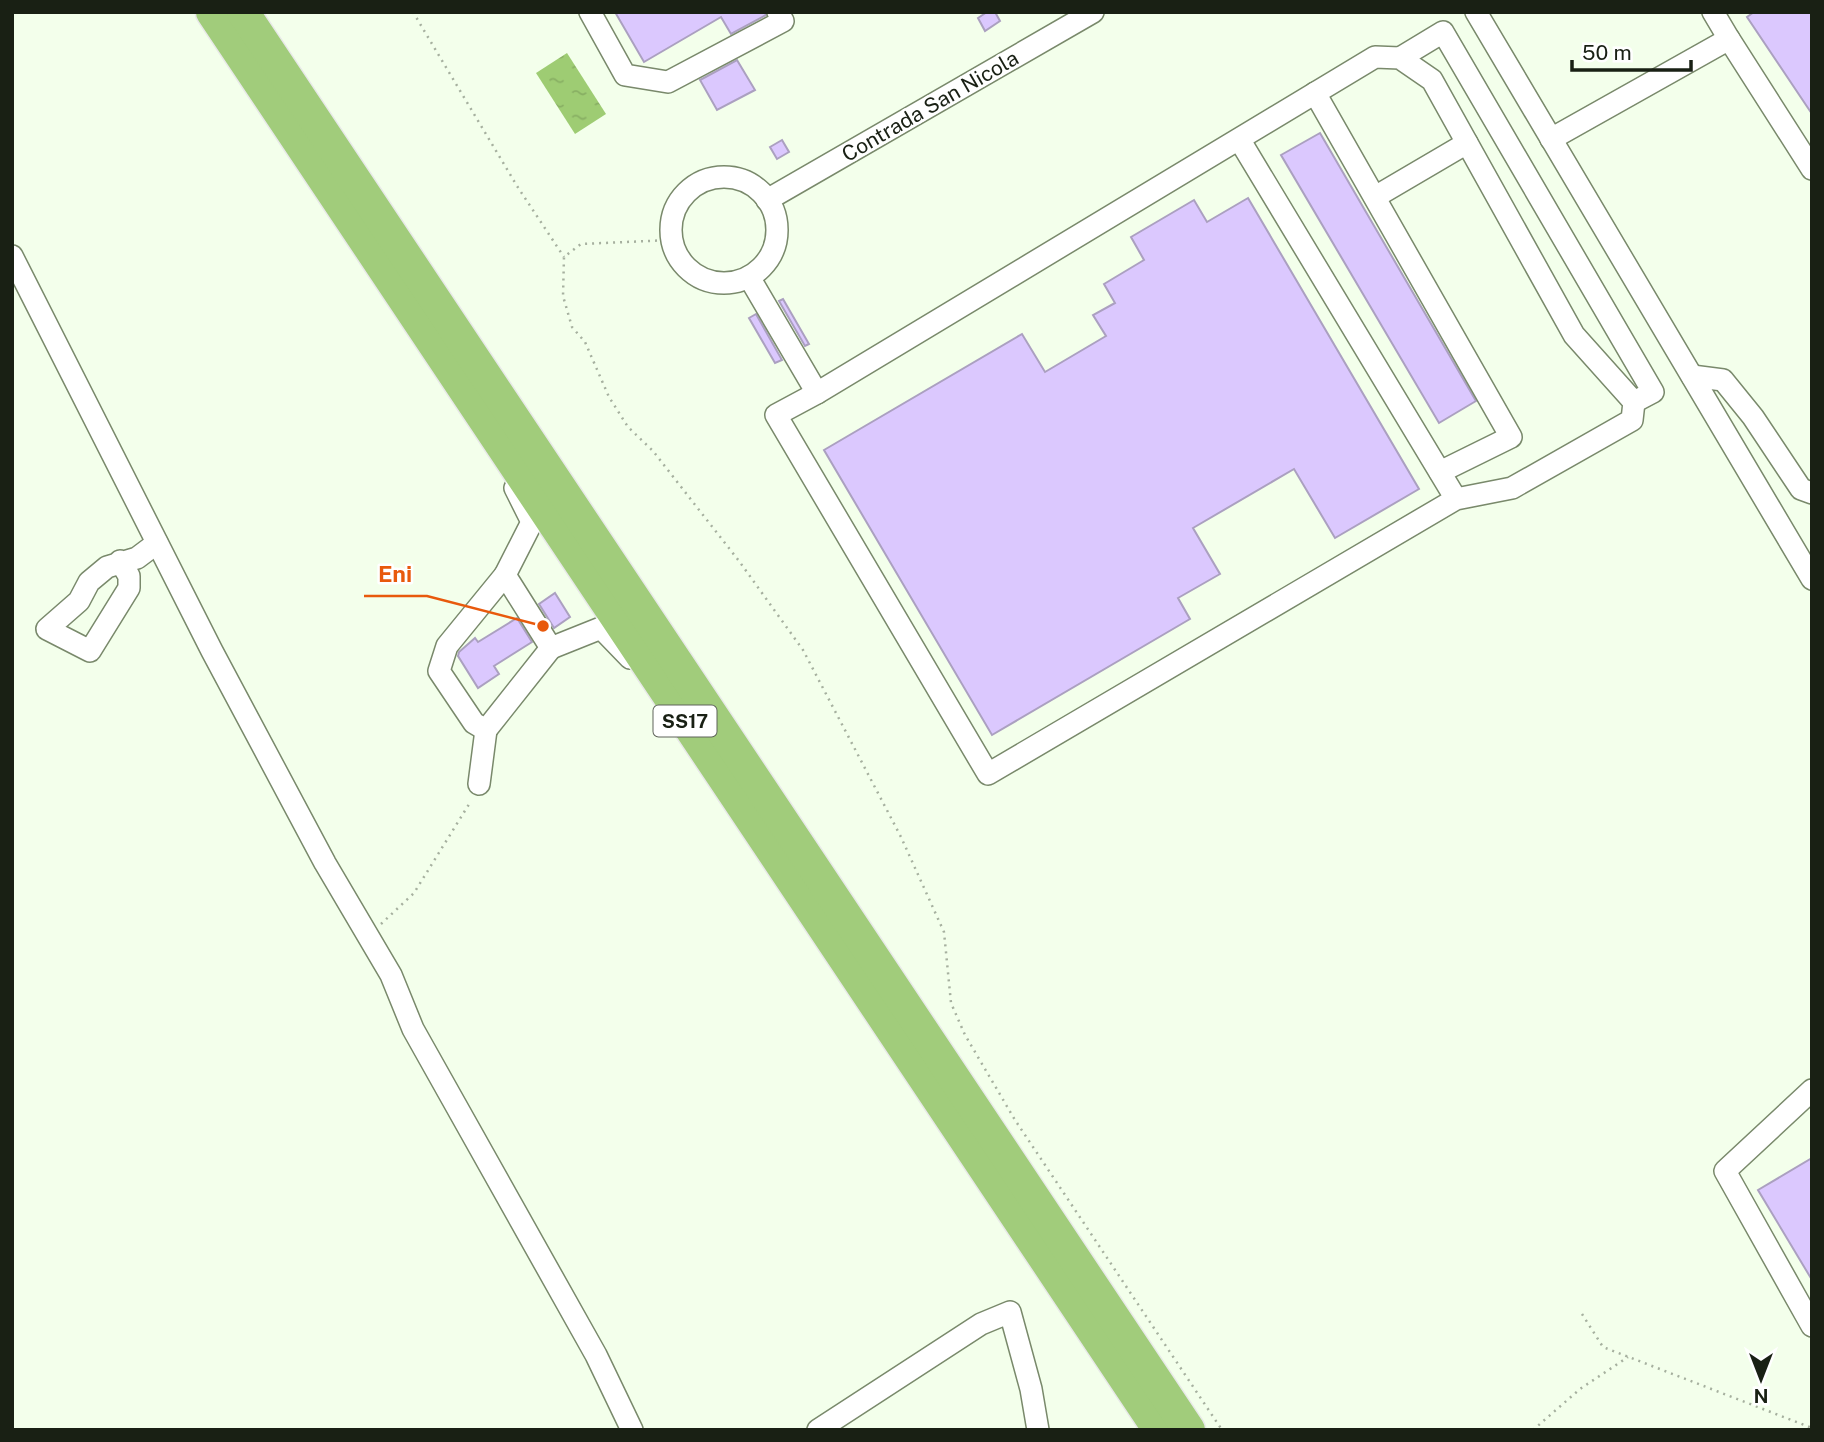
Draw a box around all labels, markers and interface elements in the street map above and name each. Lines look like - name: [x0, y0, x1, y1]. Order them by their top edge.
- scale bar: [1572, 28, 1691, 72]
- text: 50 m: [1582, 40, 1632, 65]
- street label: Contrada San Nicola: [837, 45, 1023, 167]
- callout: Eni: [364, 552, 427, 596]
- text: Eni: [378, 560, 412, 587]
- road number: SS17: [654, 706, 716, 736]
- north arrow: [1726, 1344, 1796, 1414]
- text: N: [1754, 1385, 1768, 1407]

